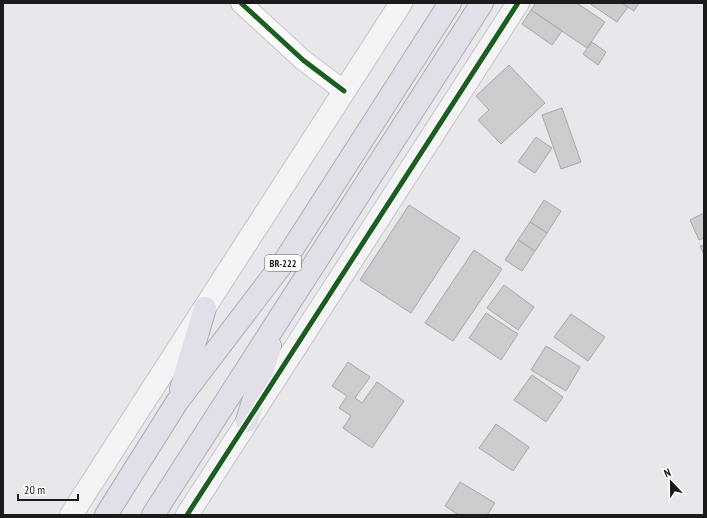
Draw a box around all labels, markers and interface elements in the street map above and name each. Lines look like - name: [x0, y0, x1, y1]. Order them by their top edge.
- road number: BR-222: [265, 255, 301, 271]
- north arrow: [651, 462, 691, 502]
- text: N: [662, 465, 673, 480]
- scale bar: [18, 476, 78, 502]
- text: 20 m: [24, 482, 45, 497]

